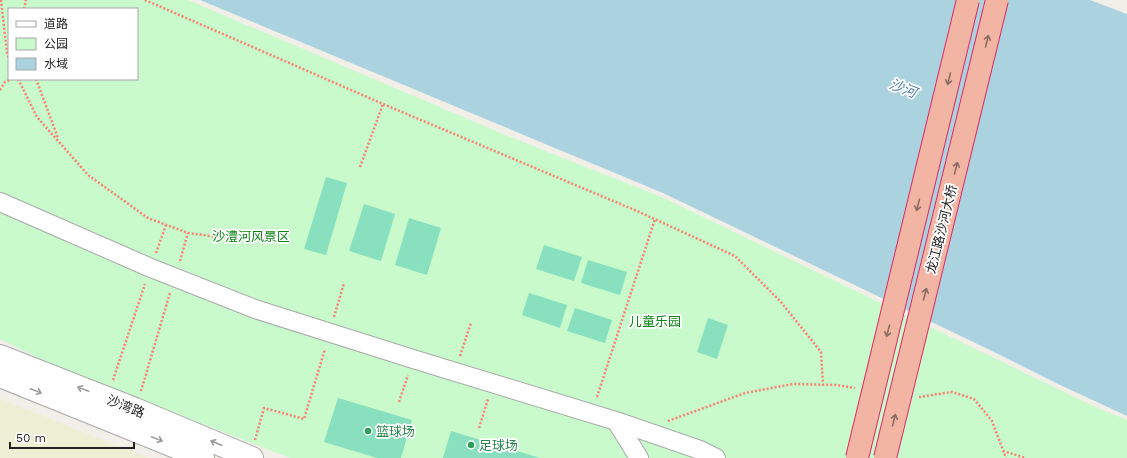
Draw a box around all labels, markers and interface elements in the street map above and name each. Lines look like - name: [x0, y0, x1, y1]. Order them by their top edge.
- legend: [8, 8, 138, 80]
- text: 道路: [44, 17, 68, 31]
- one-way arrow: [983, 35, 991, 48]
- text: 公园: [44, 37, 68, 51]
- text: 水域: [44, 57, 68, 71]
- one-way arrow: [945, 72, 952, 85]
- water label: 沙河: [887, 76, 922, 102]
- one-way arrow: [952, 161, 960, 174]
- street label: 龙江路沙河大桥: [923, 183, 960, 275]
- one-way arrow: [914, 198, 922, 211]
- park label: 沙澧河风景区: [212, 229, 290, 244]
- one-way arrow: [922, 288, 929, 301]
- park label: 儿童乐园: [629, 314, 681, 329]
- one-way arrow: [883, 325, 891, 338]
- one-way arrow: [77, 384, 89, 392]
- one-way arrow: [30, 387, 42, 395]
- street label: 沙湾路: [105, 392, 147, 421]
- one-way arrow: [891, 414, 899, 427]
- scale bar: [10, 424, 134, 450]
- place label: 篮球场: [376, 424, 415, 439]
- marker: 篮球场: [363, 426, 373, 436]
- text: 50 m: [16, 431, 46, 445]
- one-way arrow: [150, 436, 162, 443]
- place label: 足球场: [479, 438, 518, 453]
- one-way arrow: [211, 439, 223, 446]
- marker: 足球场: [466, 440, 476, 450]

